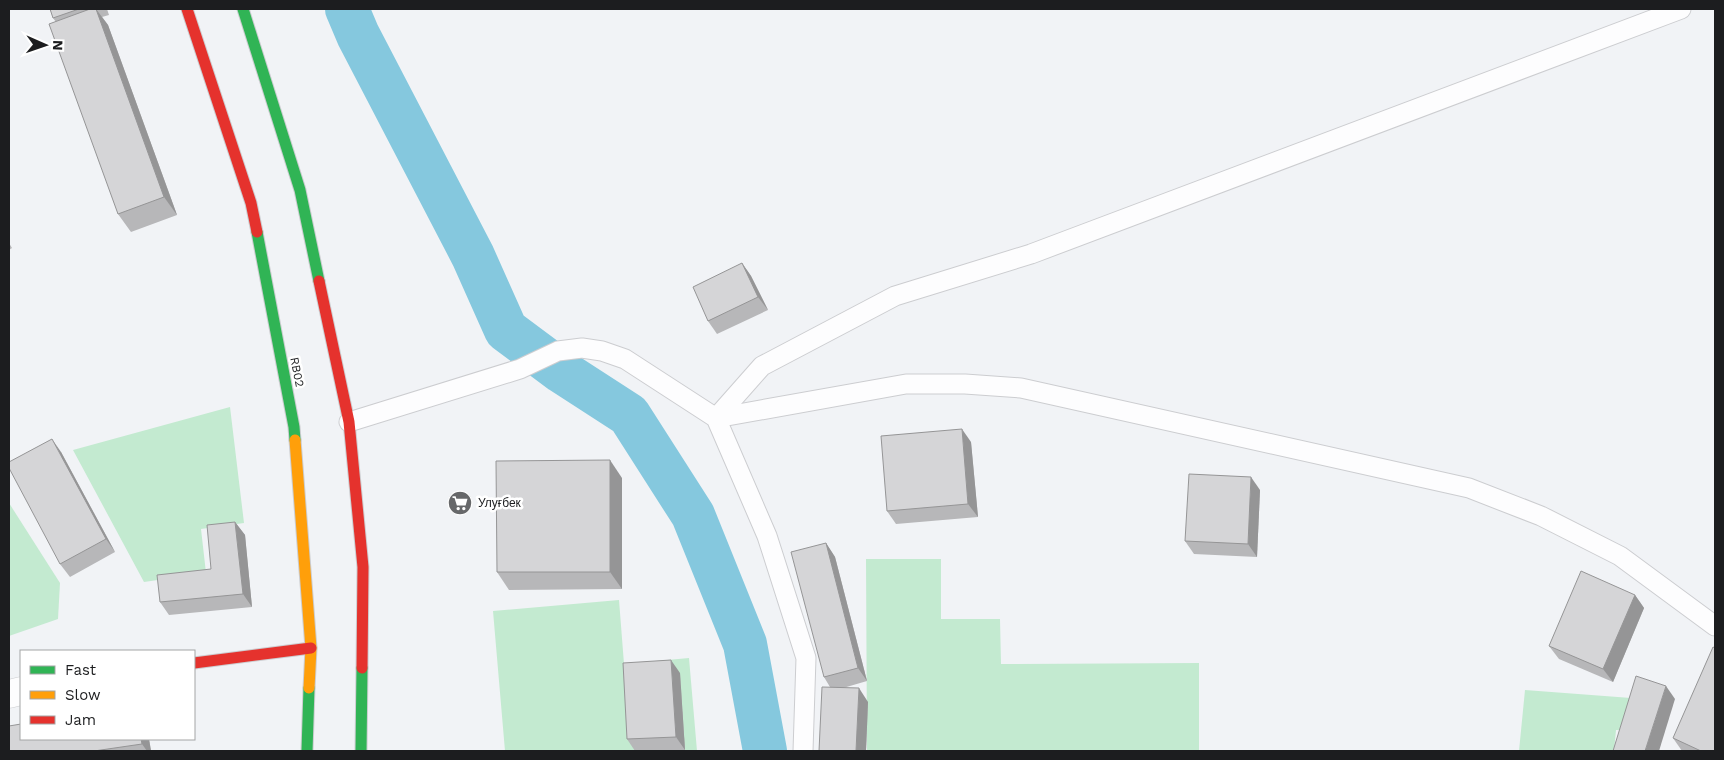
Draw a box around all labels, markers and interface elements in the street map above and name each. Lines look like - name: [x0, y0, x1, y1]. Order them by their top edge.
- north arrow: [20, 20, 70, 70]
- text: N: [50, 40, 66, 51]
- street label: RB02: [287, 356, 307, 388]
- supermarket icon: Улуғбек: [447, 490, 473, 516]
- place label: Улуғбек: [478, 496, 522, 510]
- legend: [20, 650, 195, 740]
- text: Fast: [65, 661, 97, 679]
- text: Slow: [65, 686, 101, 704]
- text: Jam: [65, 711, 96, 729]

